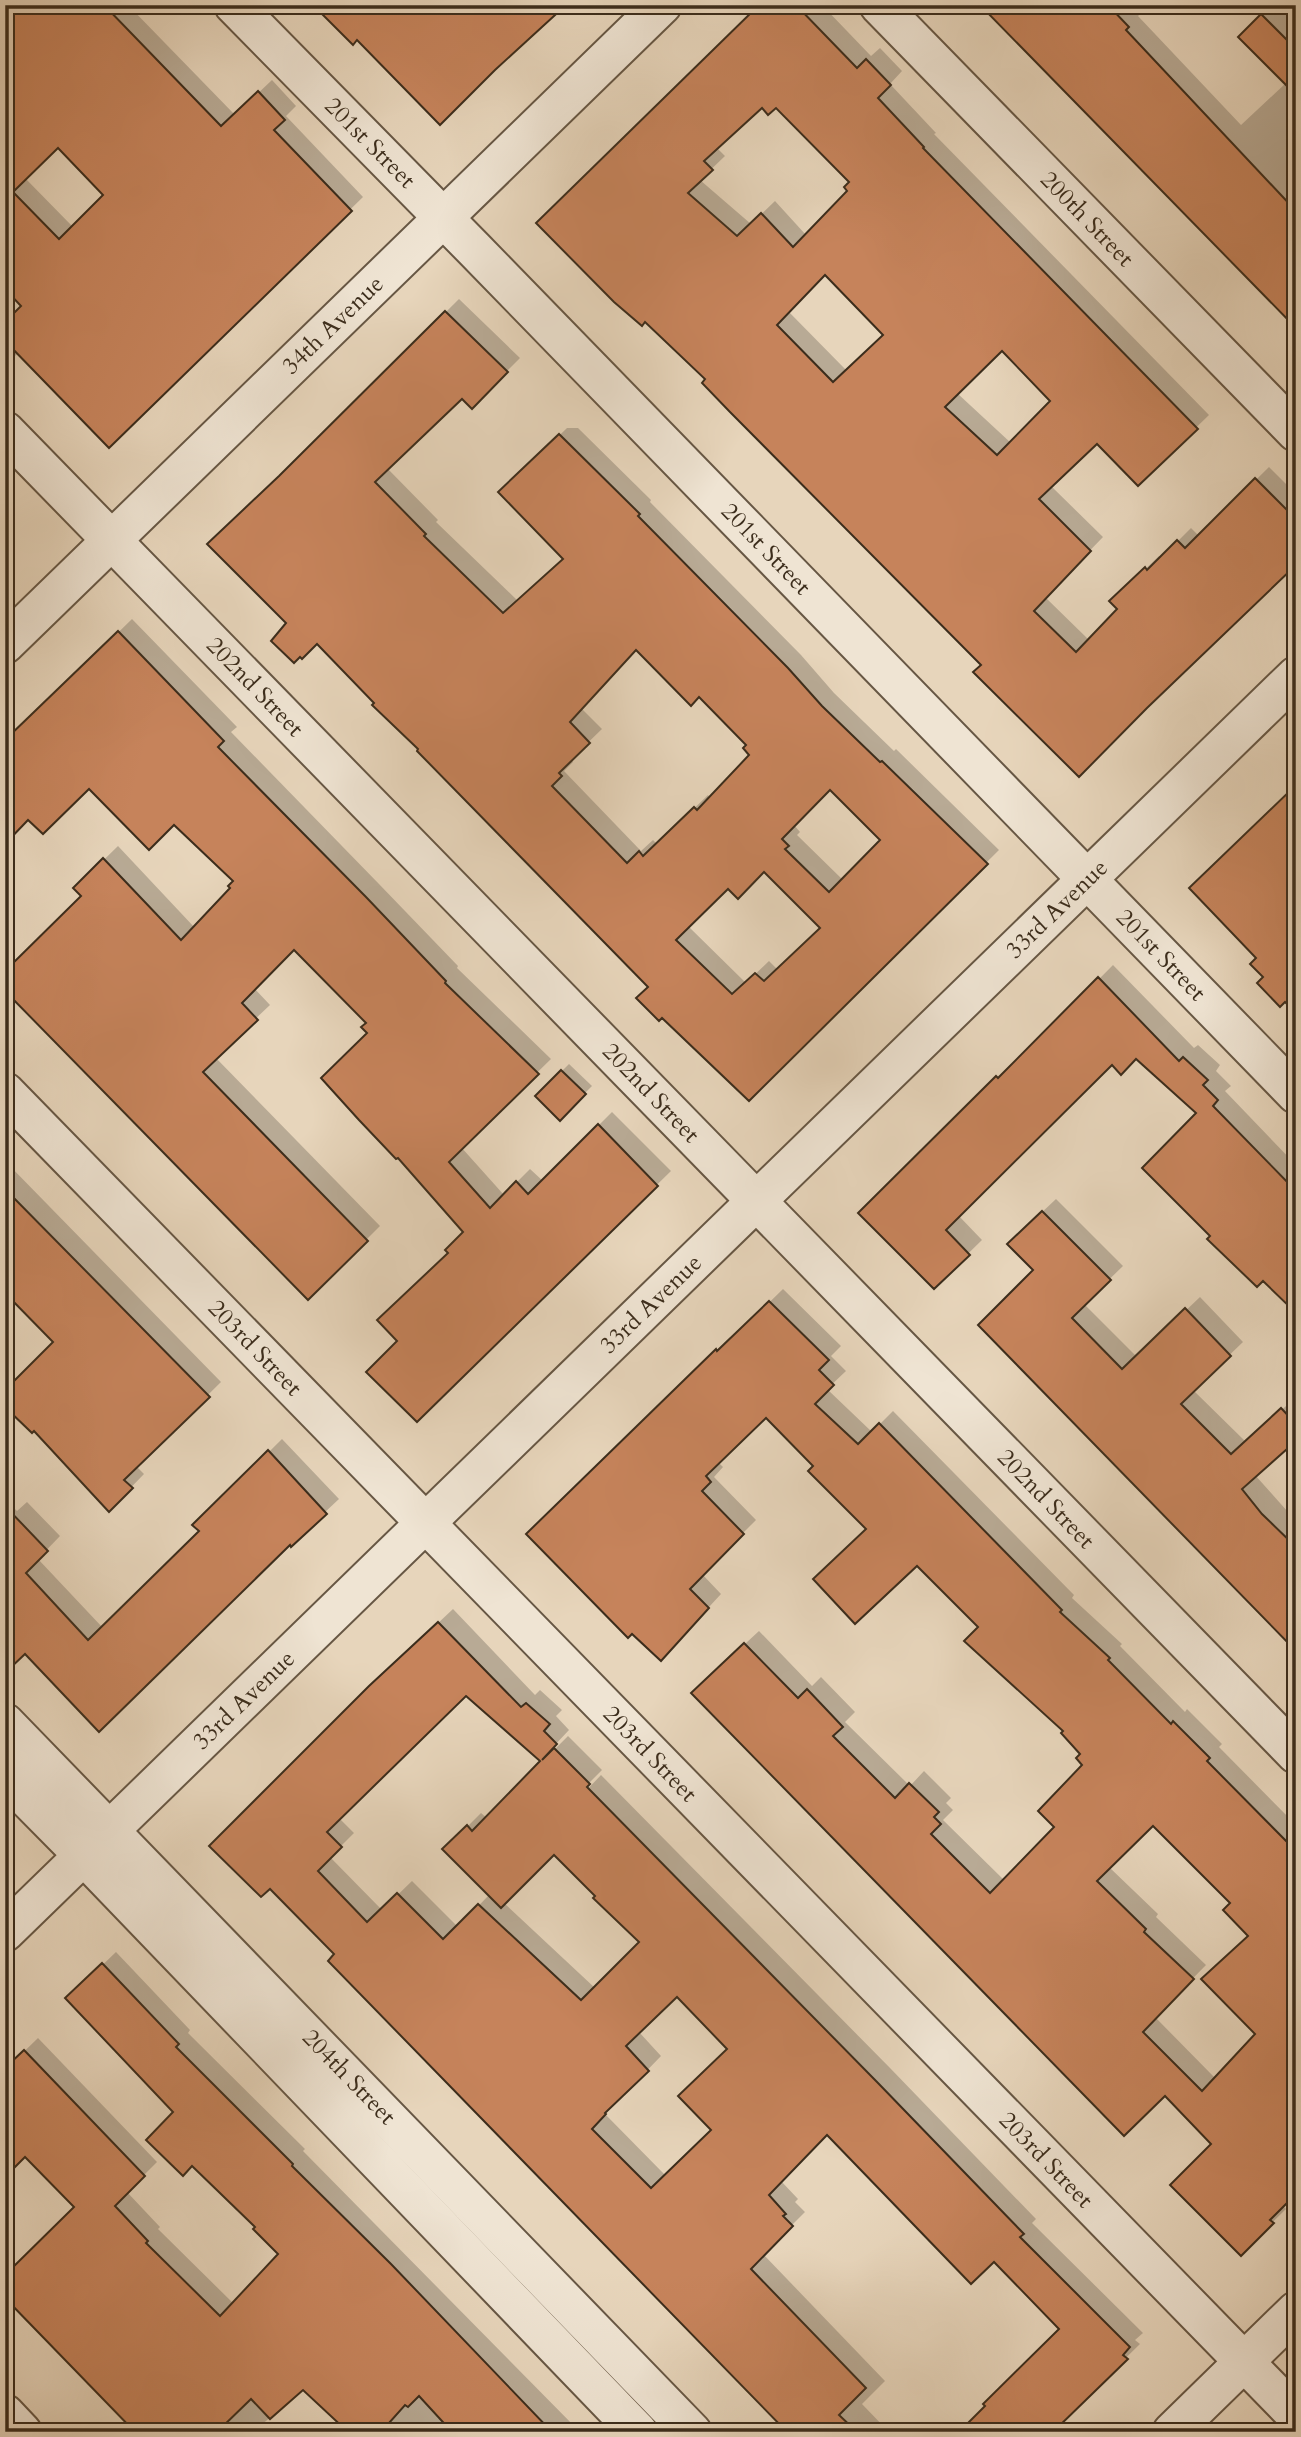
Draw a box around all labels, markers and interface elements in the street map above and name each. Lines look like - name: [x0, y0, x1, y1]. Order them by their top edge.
- street label: 201st Street: [317, 90, 423, 196]
- street label: 200th Street: [1033, 164, 1141, 275]
- street label: 34th Avenue: [275, 268, 391, 382]
- street label: 201st Street: [714, 496, 819, 603]
- street label: 202nd Street: [199, 630, 311, 745]
- street label: 33rd Avenue: [999, 852, 1115, 966]
- street label: 201st Street: [1109, 902, 1214, 1009]
- street label: 202nd Street: [595, 1036, 707, 1151]
- street label: 33rd Avenue: [593, 1247, 709, 1361]
- street label: 203rd Street: [201, 1292, 310, 1404]
- street label: 202nd Street: [990, 1442, 1102, 1557]
- street label: 33rd Avenue: [186, 1643, 302, 1757]
- street label: 203rd Street: [596, 1698, 705, 1810]
- street label: 204th Street: [295, 2022, 403, 2133]
- street label: 203rd Street: [992, 2104, 1101, 2216]

